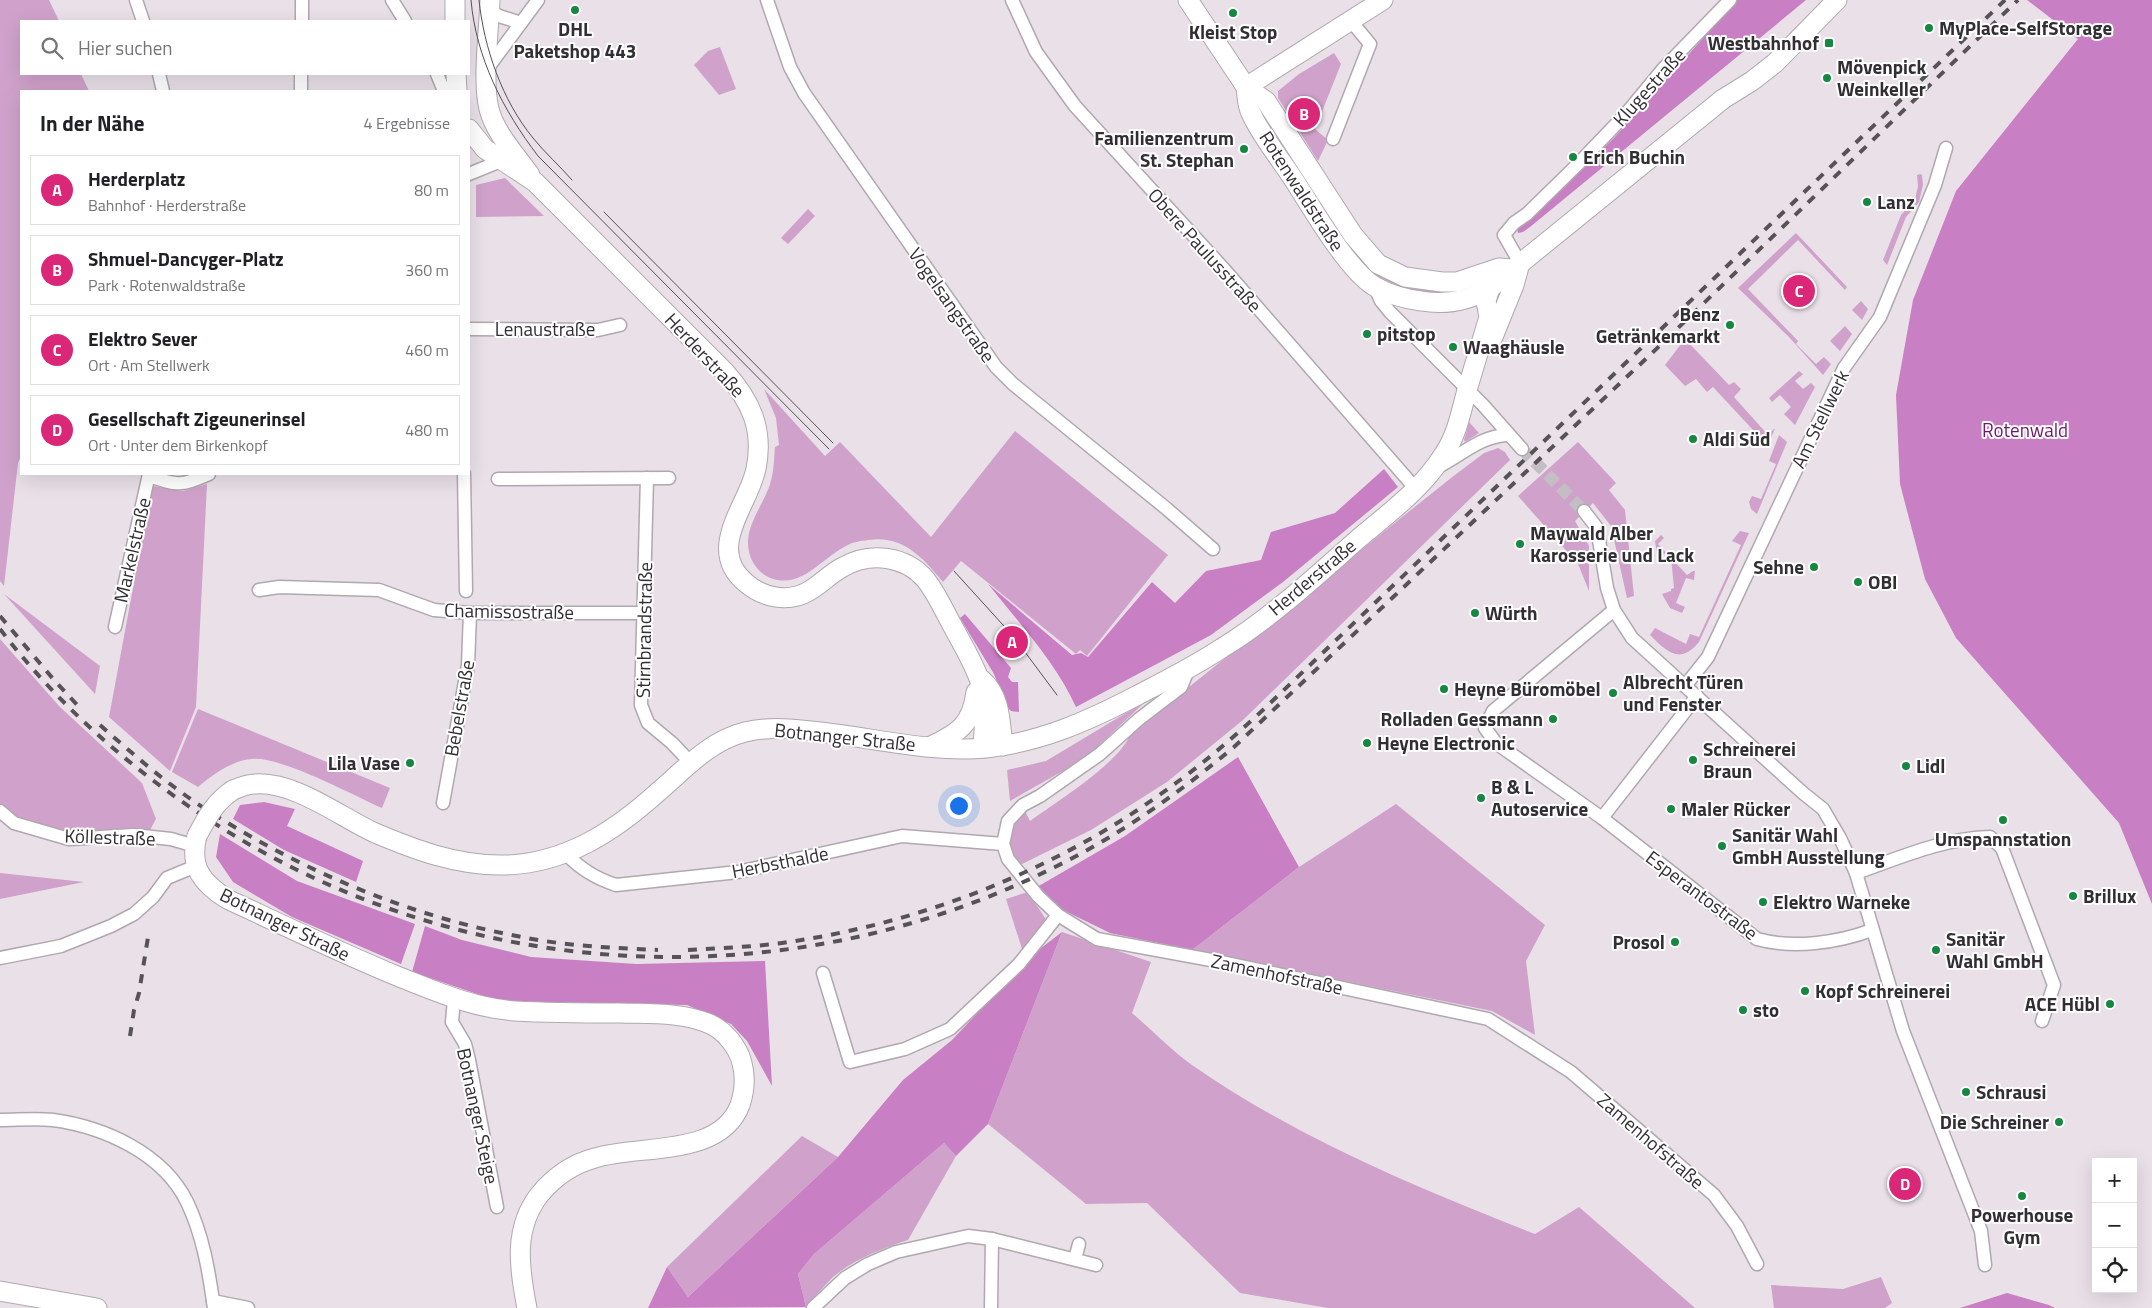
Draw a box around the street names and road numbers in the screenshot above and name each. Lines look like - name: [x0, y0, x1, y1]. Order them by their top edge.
- street label: Klugestraße: [1605, 41, 1692, 132]
- street label: Rotenwaldstraße: [1253, 125, 1352, 257]
- street label: Obere Paulusstraße: [1142, 181, 1269, 318]
- street label: Vogelsangstraße: [902, 241, 1003, 368]
- street label: Herderstraße: [658, 306, 752, 404]
- street label: Lenaustraße: [495, 314, 595, 343]
- street label: Am Stellwerk: [1783, 365, 1856, 473]
- street label: Markelstraße: [105, 494, 158, 605]
- street label: Herderstraße: [1261, 531, 1362, 622]
- street label: Stirnbrandstraße: [628, 562, 659, 698]
- street label: Chamissostraße: [444, 595, 574, 626]
- street label: Bebelstraße: [436, 657, 481, 758]
- street label: Botnanger Straße: [773, 715, 917, 758]
- street label: Köllestraße: [64, 820, 156, 853]
- street label: Herbsthalde: [729, 838, 831, 885]
- street label: Esperantostraße: [1640, 843, 1765, 947]
- street label: Botnanger Straße: [215, 879, 355, 968]
- street label: Zamenhofstraße: [1209, 945, 1346, 1002]
- street label: Botnanger Steige: [450, 1045, 507, 1187]
- street label: Zamenhofstraße: [1591, 1086, 1711, 1196]

